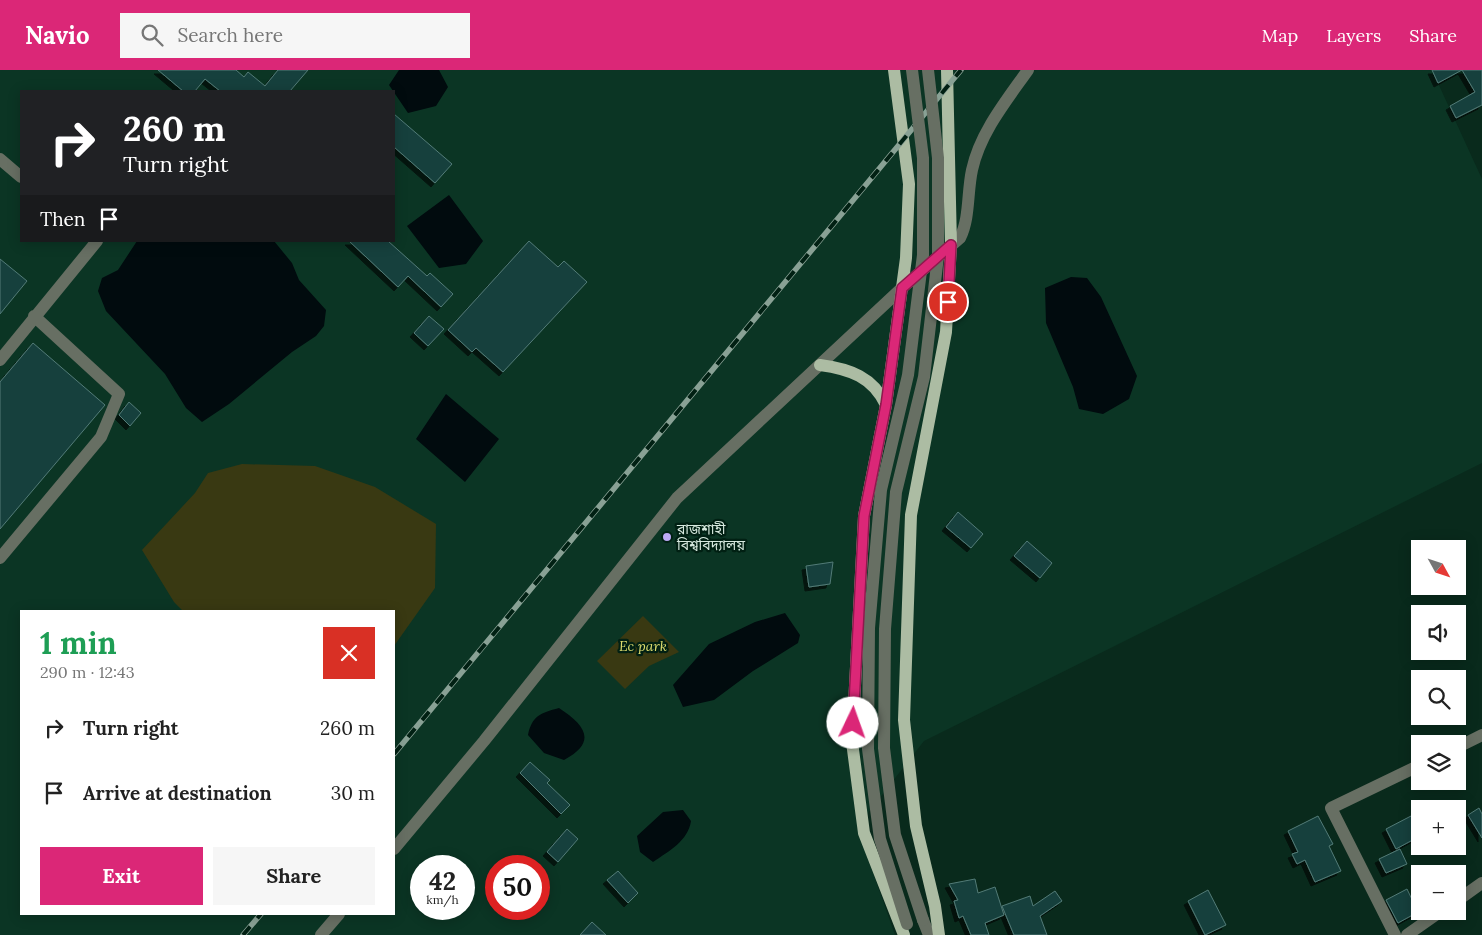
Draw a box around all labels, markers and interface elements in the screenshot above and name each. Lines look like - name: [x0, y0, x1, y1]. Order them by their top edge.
- search box: [120, 13, 470, 58]
- text: Navio: [25, 20, 90, 51]
- icon: search: [138, 21, 166, 49]
- text: Search here: [178, 23, 283, 47]
- text: Map: [1262, 24, 1298, 47]
- text: Layers: [1326, 24, 1381, 47]
- text: Share: [1409, 24, 1457, 47]
- text: 260 m: [123, 106, 225, 151]
- icon: right: [40, 110, 105, 175]
- text: Turn right: [123, 150, 228, 178]
- icon: arrive: [95, 205, 123, 233]
- text: Then: [40, 207, 85, 231]
- pin: [927, 281, 969, 323]
- icon: arrive: [934, 288, 962, 316]
- place label: রাজশাহী বিশ্ববিদ্যালয়: [676, 520, 745, 554]
- marker: রাজশাহী বিশ্ববিদ্যালয়: [661, 531, 673, 543]
- north arrow: [1411, 540, 1466, 595]
- map controls: [1411, 540, 1466, 920]
- button: sound: [1411, 605, 1466, 660]
- text: 1 min: [40, 624, 117, 662]
- button: close: [323, 627, 375, 679]
- park label: Ec park: [619, 637, 667, 655]
- text: 290 m · 12:43: [40, 662, 135, 682]
- button: search: [1411, 670, 1466, 725]
- position arrow: [826, 696, 878, 748]
- icon: right: [40, 714, 68, 742]
- text: Turn right: [83, 716, 179, 740]
- text: 260 m: [320, 716, 375, 740]
- button: layers: [1411, 735, 1466, 790]
- icon: arrive: [40, 779, 68, 807]
- text: Arrive at destination: [83, 781, 272, 805]
- text: 30 m: [331, 781, 375, 805]
- button: +: [1411, 800, 1466, 855]
- button: Exit: [40, 847, 203, 905]
- button: Share: [213, 847, 375, 905]
- speed limit sign: 50: [485, 855, 550, 920]
- text: 42: [429, 865, 456, 897]
- button: −: [1411, 865, 1466, 920]
- text: km/h: [426, 892, 459, 907]

